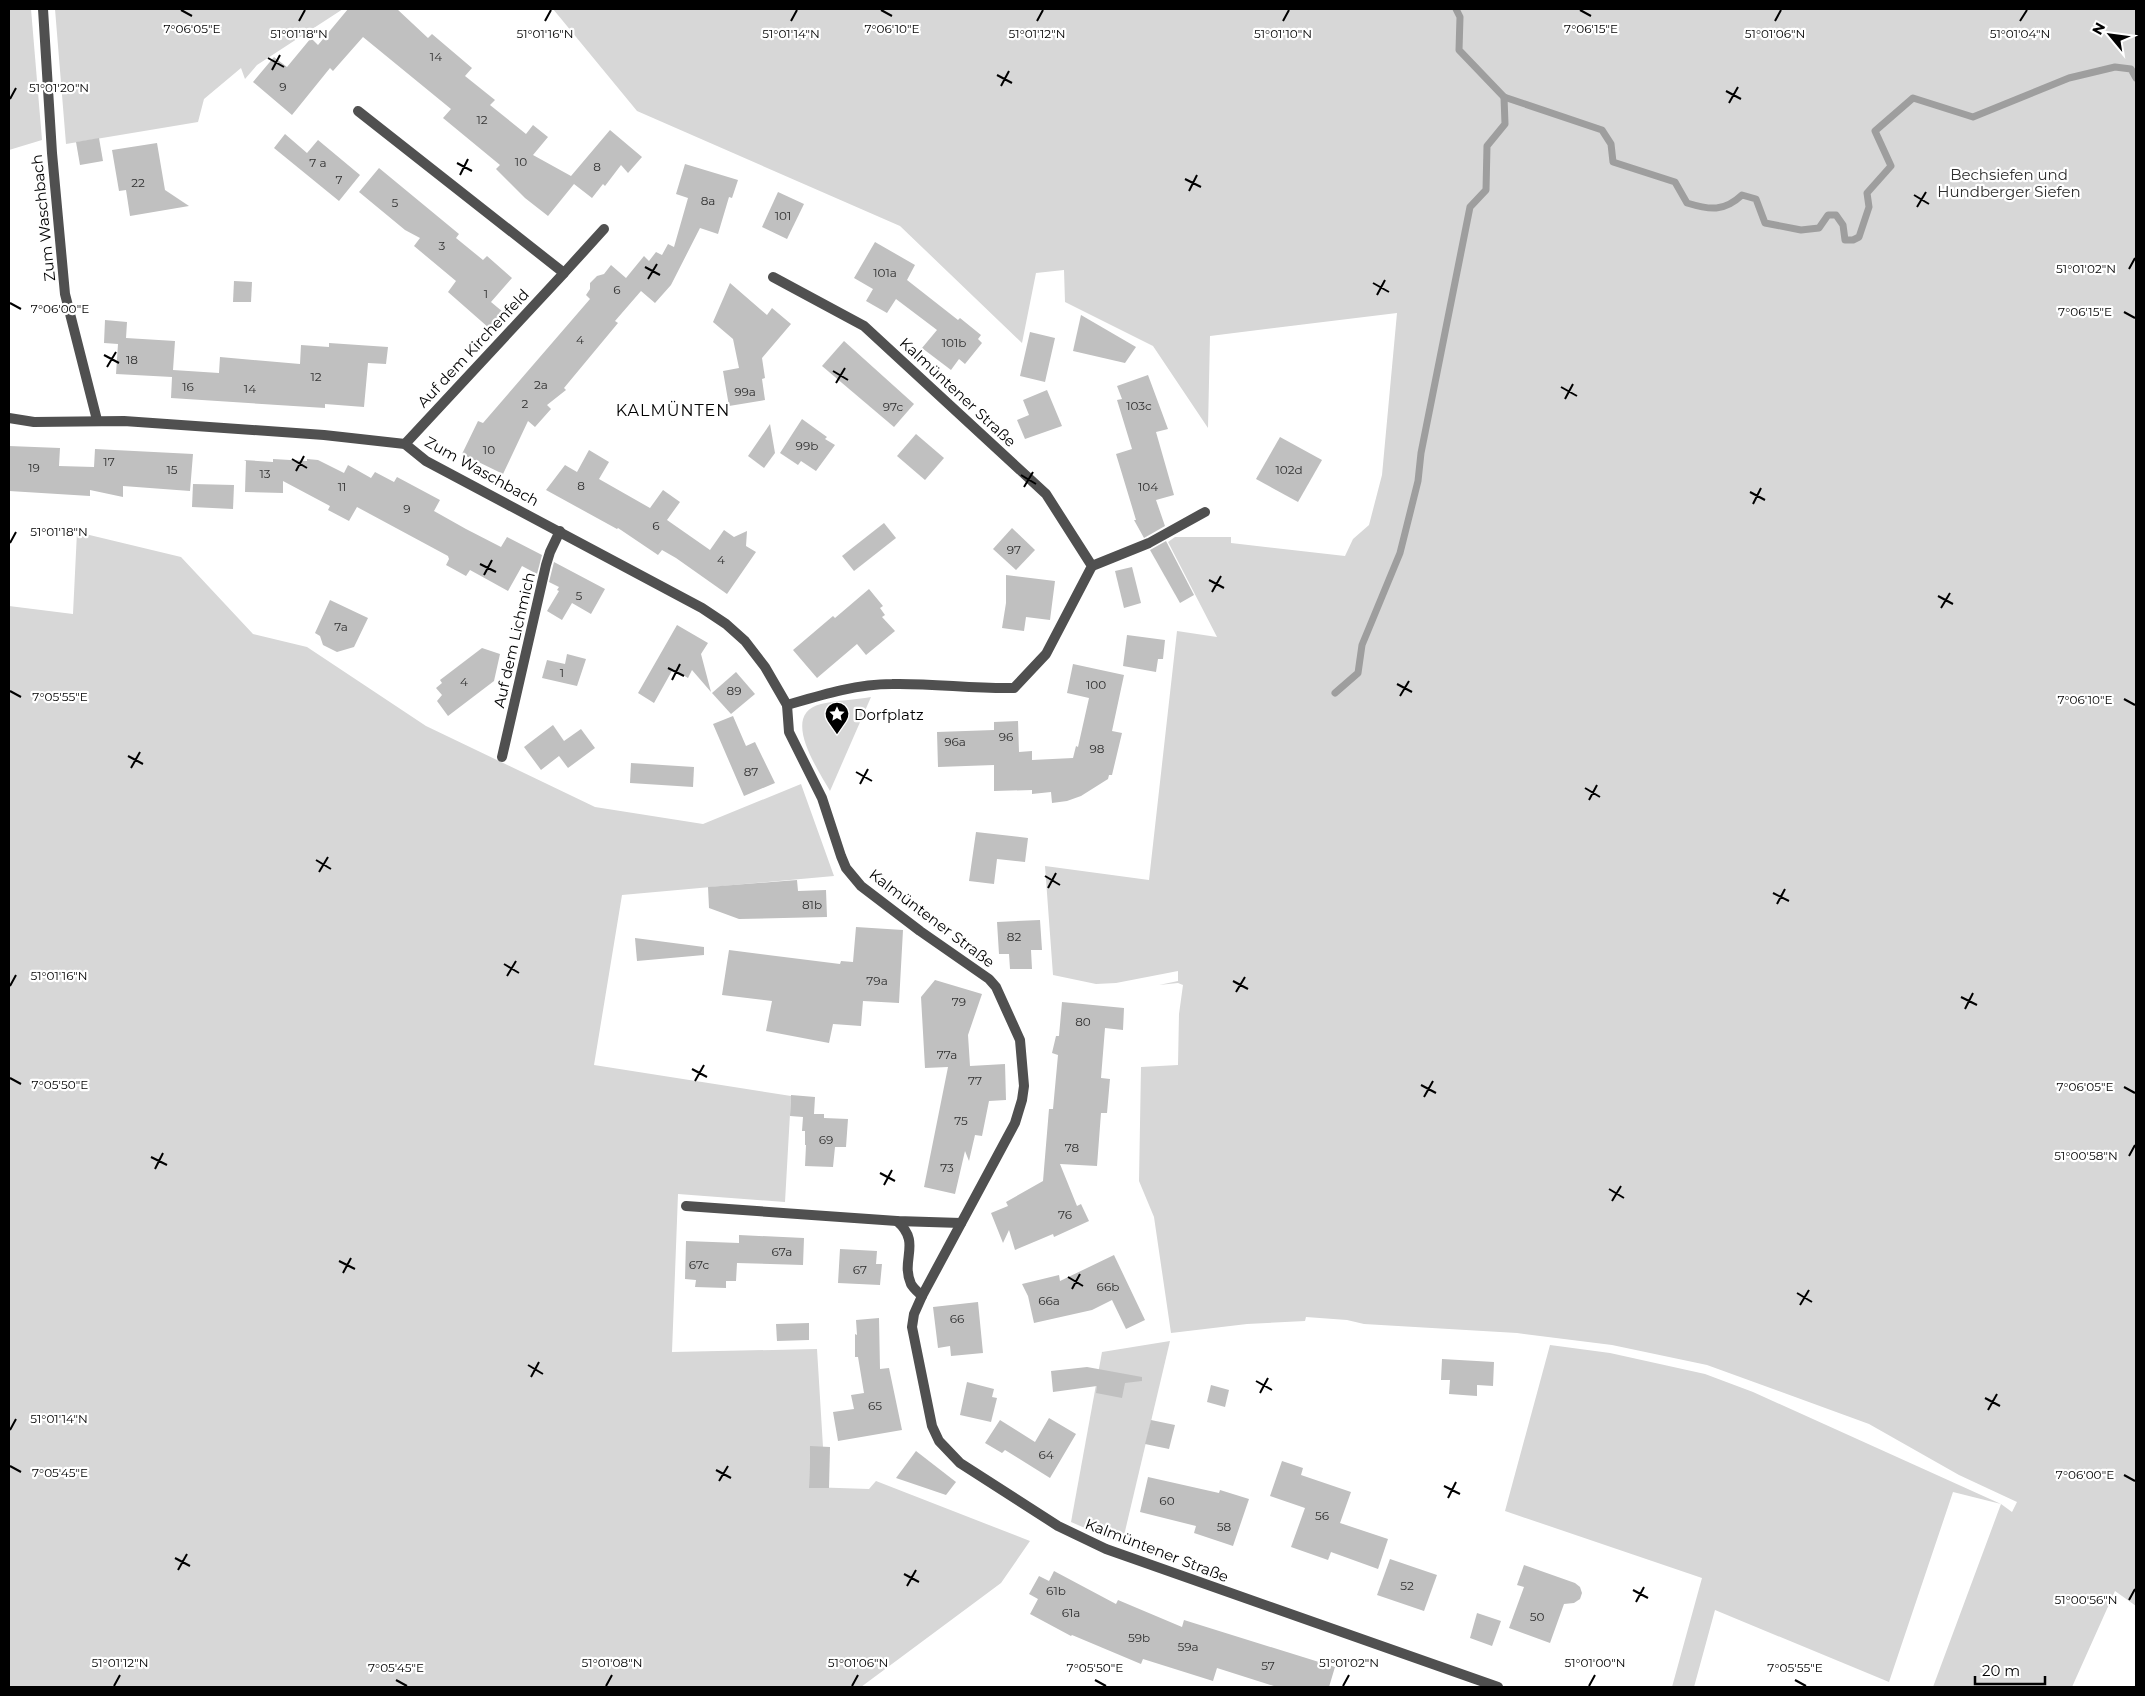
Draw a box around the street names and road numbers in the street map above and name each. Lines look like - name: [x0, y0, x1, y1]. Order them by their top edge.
- street label: Zum Waschbach: [27, 154, 59, 282]
- street label: Auf dem Kirchenfeld: [413, 285, 533, 411]
- street label: Kalmüntener Straße: [896, 333, 1020, 451]
- street label: Zum Waschbach: [422, 432, 542, 510]
- street label: Auf dem Lichmich: [489, 570, 539, 710]
- street label: Kalmüntener Straße: [866, 865, 998, 971]
- street label: Kalmüntener Straße: [1083, 1514, 1231, 1586]

